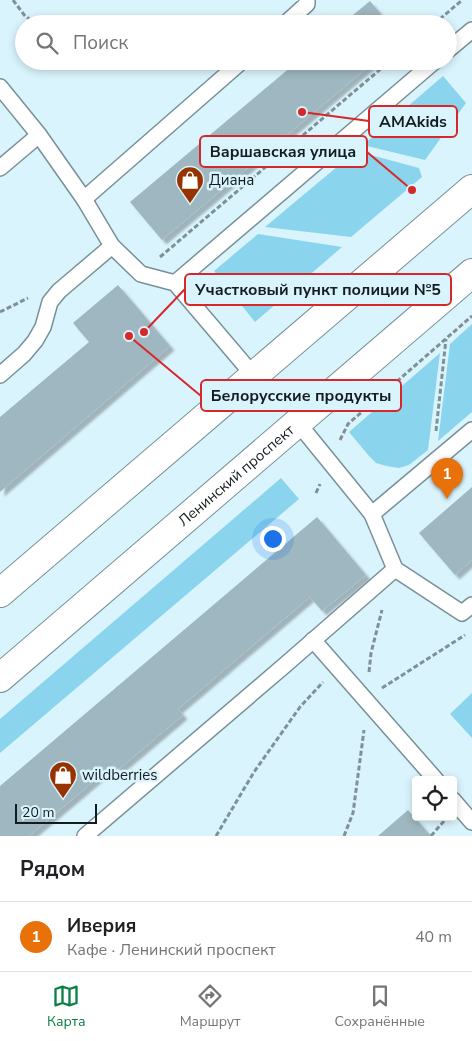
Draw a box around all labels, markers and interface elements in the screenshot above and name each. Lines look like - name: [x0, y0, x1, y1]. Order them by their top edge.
- search box: [15, 15, 457, 70]
- icon: search: [33, 29, 61, 57]
- text: Поиск: [73, 30, 128, 56]
- callout: AMAkids: [369, 106, 457, 137]
- text: AMAkids: [379, 111, 447, 133]
- callout: Варшавская улица: [200, 136, 367, 167]
- text: Варшавская улица: [210, 141, 356, 163]
- shop icon: Диана: [175, 165, 205, 204]
- place label: Диана: [209, 170, 254, 190]
- callout: Участковый пункт полиции №5: [185, 274, 451, 305]
- text: Участковый пункт полиции №5: [194, 279, 441, 301]
- callout: Белорусские продукты: [201, 380, 401, 411]
- text: Белорусские продукты: [211, 385, 391, 407]
- street label: Ленинский проспект: [174, 420, 298, 531]
- pin: 1: [431, 458, 463, 499]
- your location: [260, 526, 286, 552]
- shop icon: wildberries: [48, 760, 78, 799]
- place label: wildberries: [82, 765, 157, 785]
- map controls: [412, 776, 457, 821]
- button: locate: [412, 776, 457, 821]
- scale bar: [15, 801, 98, 824]
- text: 20 m: [22, 803, 54, 822]
- text: Рядом: [20, 855, 85, 883]
- text: Иверия: [67, 913, 136, 939]
- text: 1: [31, 926, 41, 948]
- text: 40 m: [415, 926, 452, 948]
- text: Кафе · Ленинский проспект: [67, 939, 276, 961]
- tab: Карта: [47, 982, 86, 1031]
- tab: Маршрут: [180, 982, 240, 1031]
- tab: Сохранённые: [334, 982, 425, 1031]

